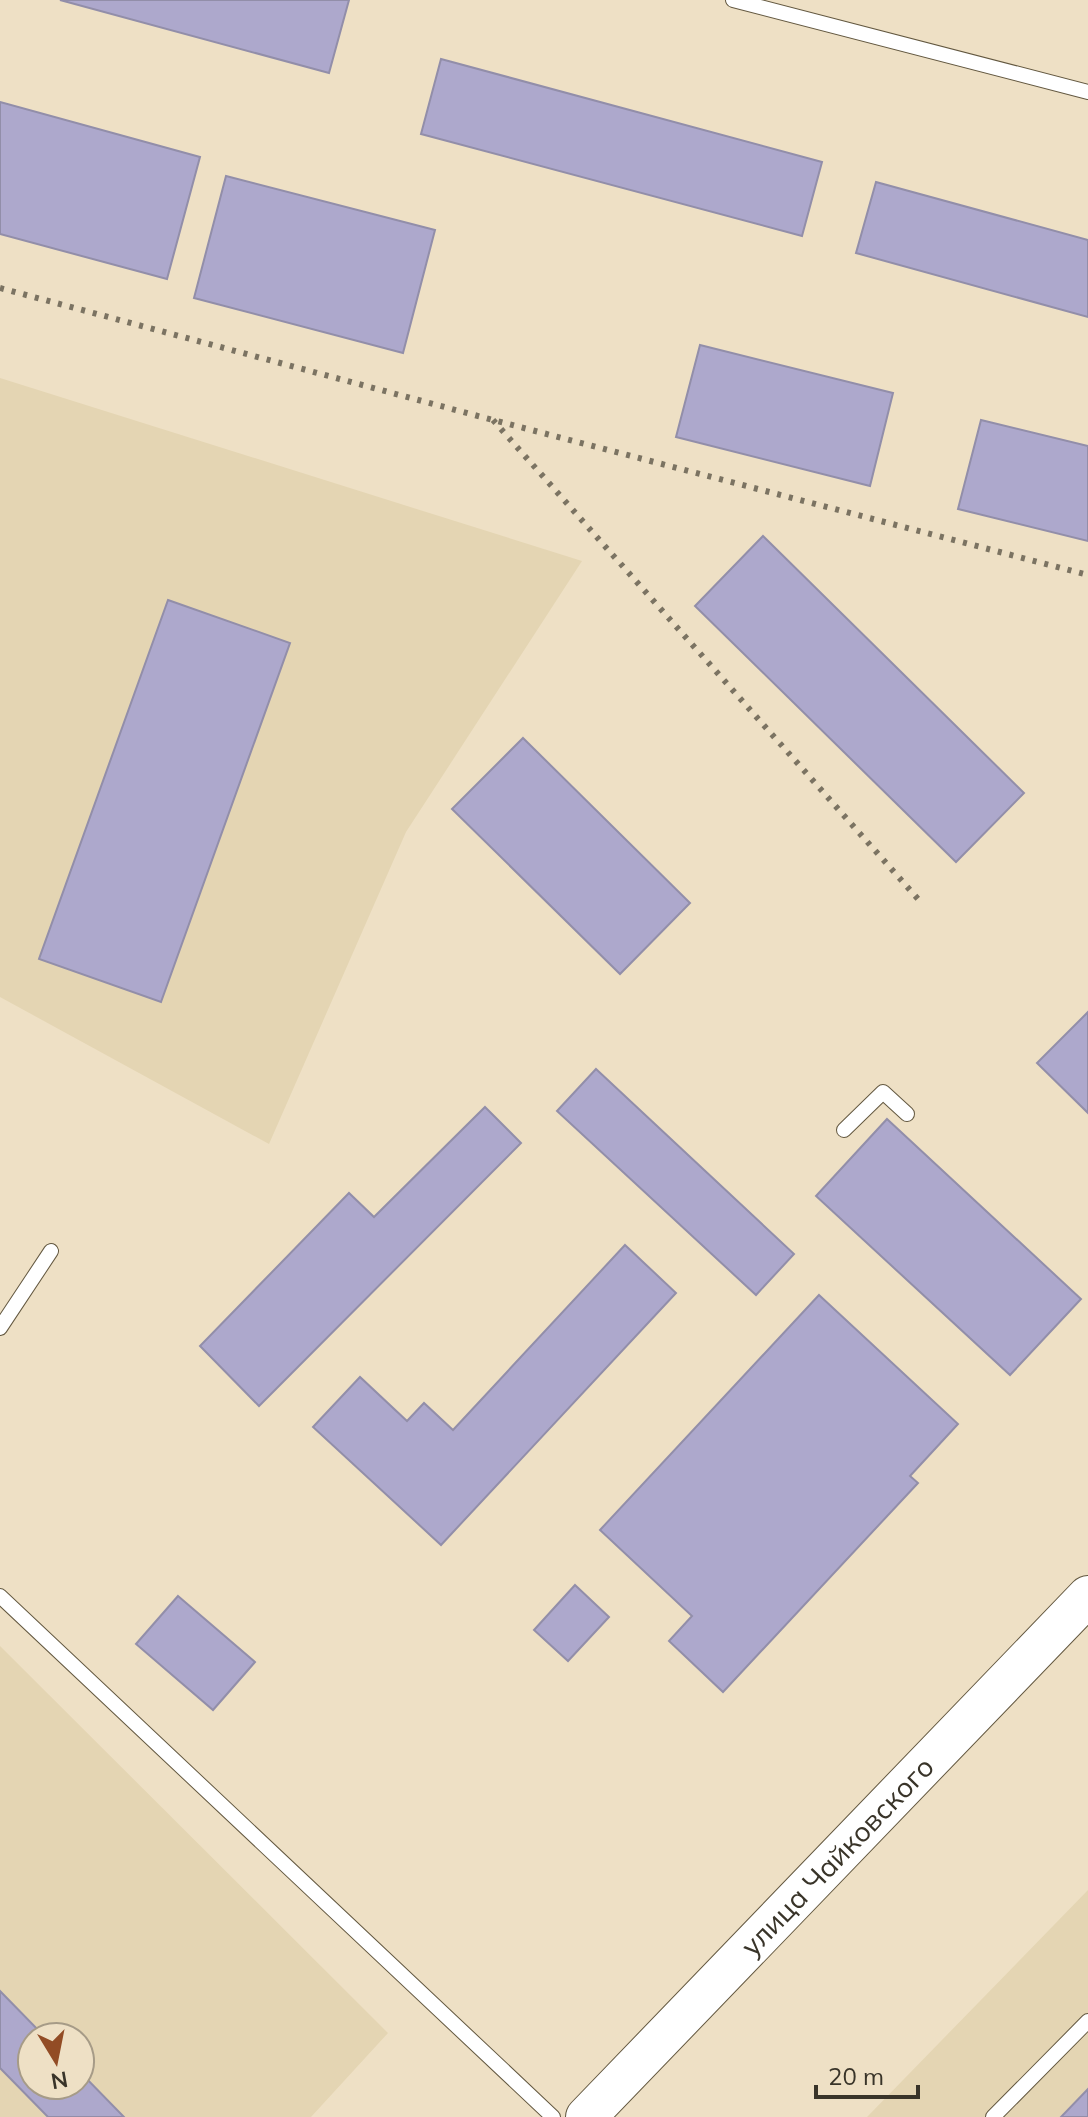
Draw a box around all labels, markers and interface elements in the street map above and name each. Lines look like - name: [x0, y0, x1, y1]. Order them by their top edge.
- street label: улица Чайковского: [733, 1749, 941, 1963]
- north arrow: [16, 2021, 96, 2101]
- scale bar: [816, 2049, 918, 2099]
- text: 20 m: [828, 2061, 884, 2091]
- text: N: [49, 2065, 70, 2096]

